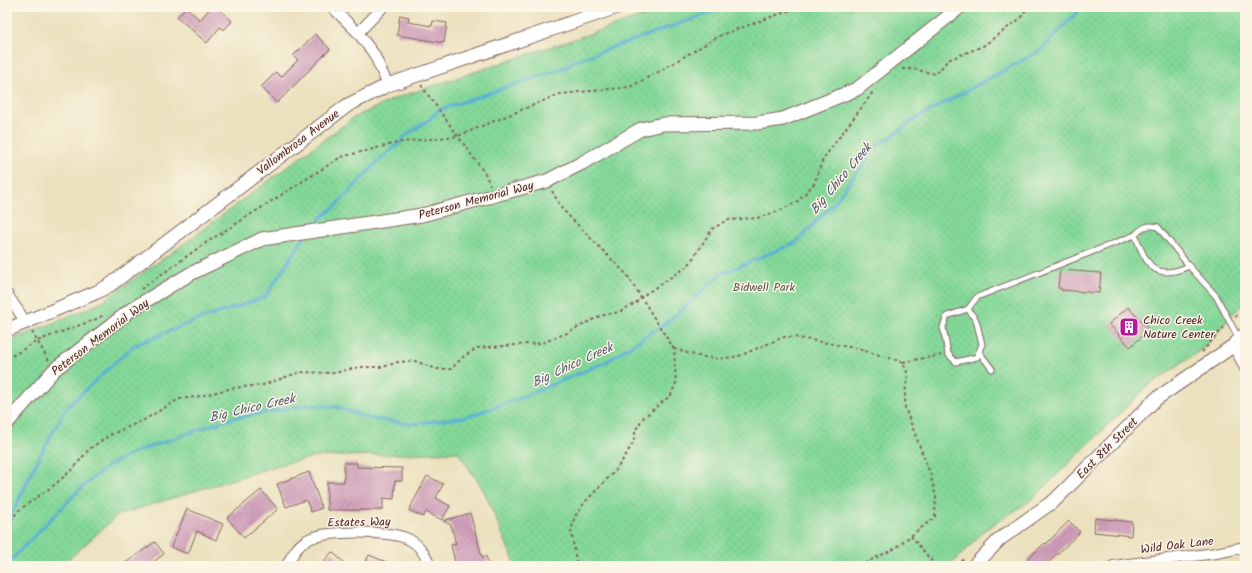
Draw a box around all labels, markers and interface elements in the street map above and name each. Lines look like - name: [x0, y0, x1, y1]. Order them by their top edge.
- street label: Vallombrosa Avenue: [253, 105, 344, 180]
- water label: Big Chico Creek: [805, 137, 878, 219]
- street label: Peterson Memorial Way: [416, 176, 536, 225]
- park label: Bidwell Park: [733, 278, 796, 297]
- street label: Peterson Memorial Way: [47, 294, 154, 381]
- place label: Chico Creek Nature Center: [1143, 311, 1215, 344]
- building icon: Chico Creek Nature Center: [1118, 316, 1140, 338]
- water label: Big Chico Creek: [529, 337, 618, 393]
- water label: Big Chico Creek: [207, 388, 299, 429]
- street label: East 8th Street: [1072, 413, 1143, 484]
- street label: Estates Way: [327, 512, 391, 533]
- street label: Wild Oak Lane: [1139, 532, 1215, 559]

